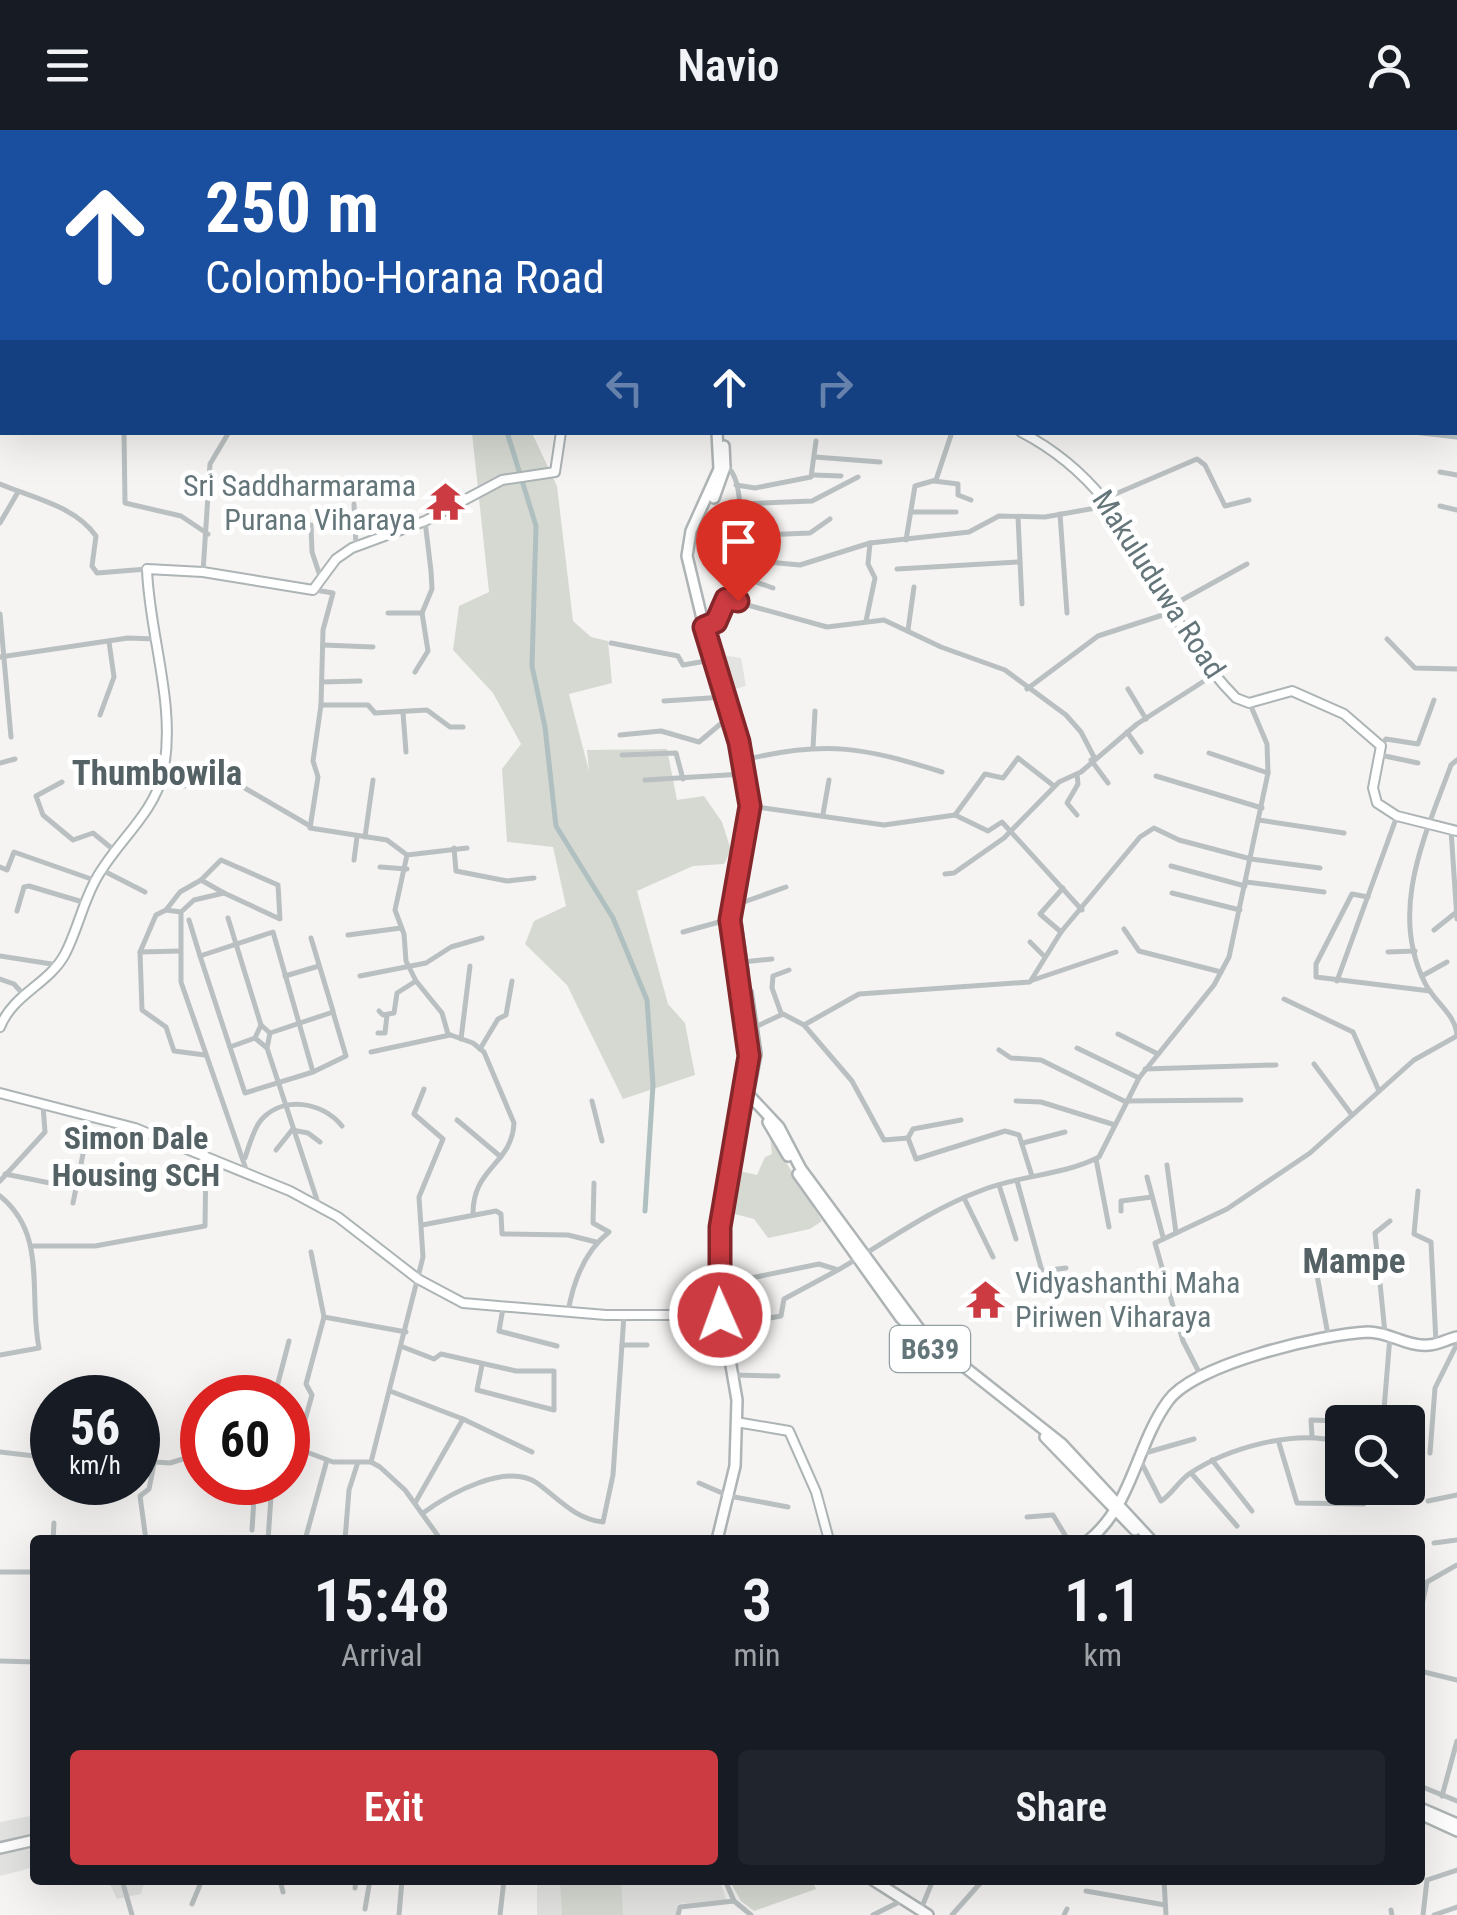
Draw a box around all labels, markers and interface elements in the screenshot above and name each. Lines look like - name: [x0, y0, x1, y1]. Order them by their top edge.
- icon: menu: [40, 38, 95, 93]
- icon: person: [1362, 38, 1417, 93]
- text: Navio: [677, 39, 780, 92]
- text: 250 m: [205, 167, 379, 249]
- icon: ahead: [40, 170, 170, 300]
- text: Colombo-Horana Road: [205, 251, 605, 304]
- icon: left: [597, 360, 652, 415]
- icon: ahead: [702, 360, 757, 415]
- icon: right: [807, 360, 862, 415]
- place label: Sri Saddharmarama Purana Viharaya: [183, 468, 416, 537]
- temple icon: Sri Saddharmarama Purana Viharaya: [425, 481, 467, 523]
- street label: Makuluduwa Road: [1085, 484, 1233, 684]
- pin: [696, 499, 781, 602]
- icon: arrive: [711, 514, 766, 569]
- district label: Thumbowila: [72, 753, 242, 794]
- district label: Simon Dale Housing SCH: [52, 1119, 220, 1194]
- district label: Mampe: [1302, 1241, 1406, 1282]
- position arrow: [668, 1263, 772, 1367]
- place label: Vidyashanthi Maha Piriwen Viharaya: [1015, 1265, 1240, 1334]
- temple icon: Vidyashanthi Maha Piriwen Viharaya: [964, 1278, 1006, 1320]
- road number: B639: [890, 1326, 970, 1372]
- speed limit sign: 60: [180, 1375, 310, 1505]
- text: 56: [70, 1399, 120, 1457]
- map controls: [1325, 1405, 1425, 1505]
- button: search: [1325, 1405, 1425, 1505]
- text: km/h: [69, 1451, 121, 1480]
- text: 15:48: [314, 1565, 450, 1636]
- text: 3: [742, 1565, 772, 1636]
- text: 1.1: [1064, 1565, 1141, 1636]
- text: Arrival: [341, 1636, 423, 1674]
- text: min: [734, 1636, 781, 1674]
- text: km: [1084, 1636, 1122, 1674]
- button: Exit: [70, 1750, 718, 1865]
- button: Share: [738, 1750, 1385, 1865]

